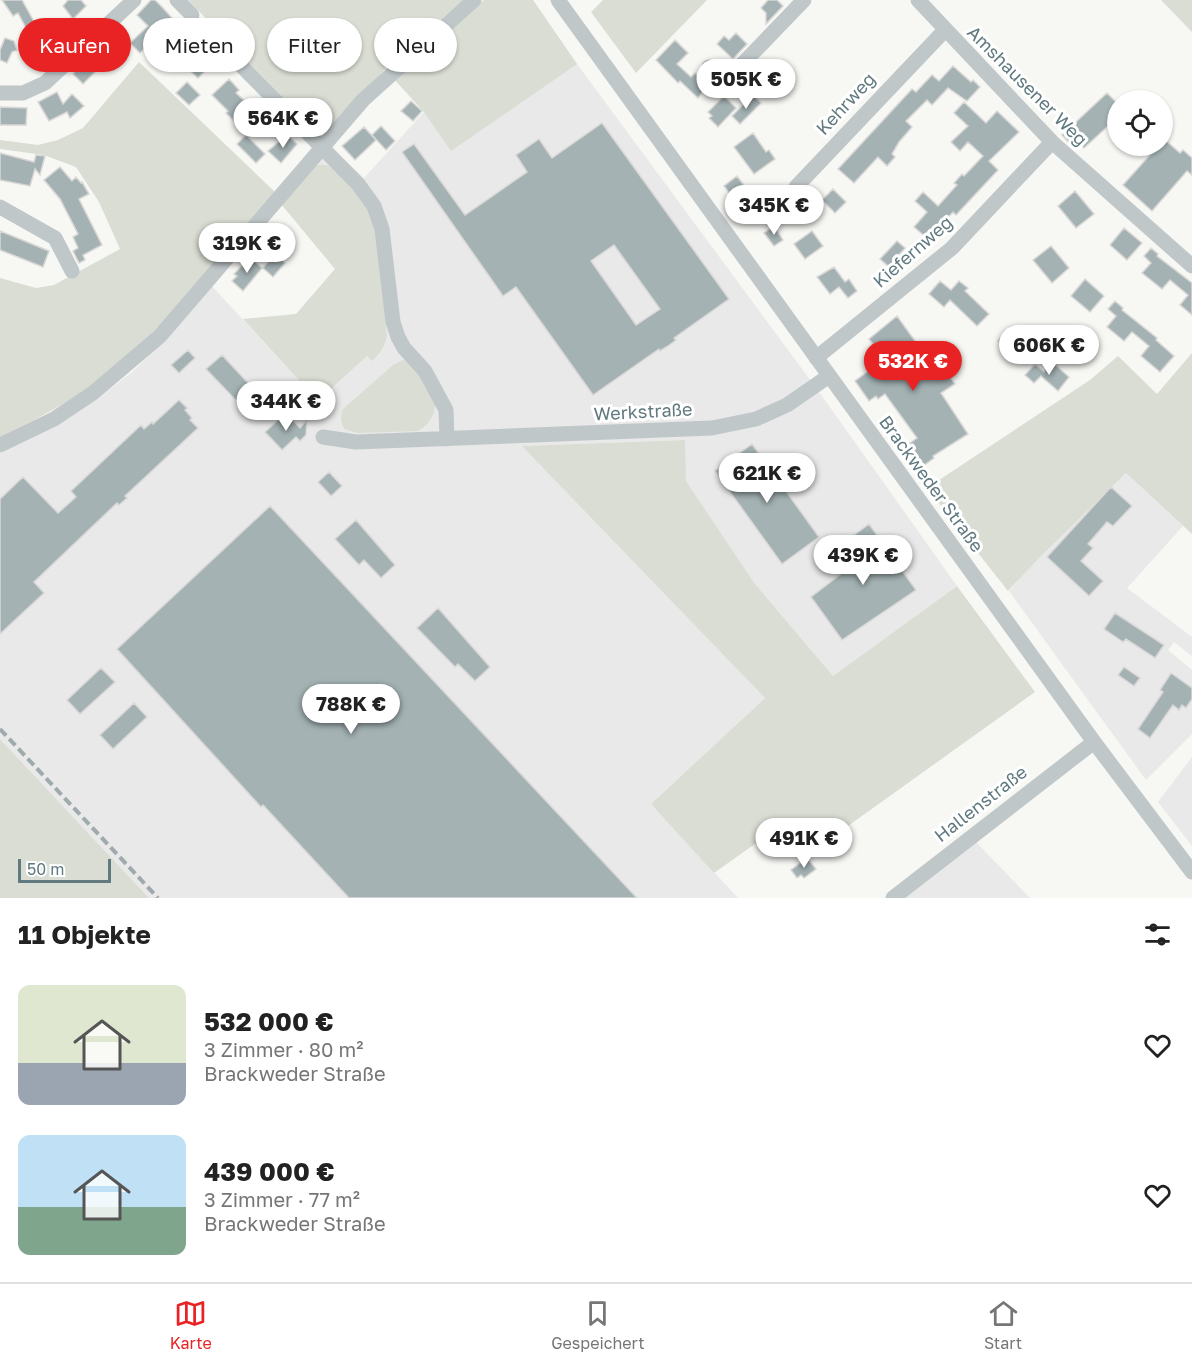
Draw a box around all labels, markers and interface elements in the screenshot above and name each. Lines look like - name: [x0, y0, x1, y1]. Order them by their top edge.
- chip: Kaufen: [18, 18, 131, 72]
- chip: Mieten: [143, 18, 255, 72]
- chip: Filter: [267, 18, 362, 72]
- chip: Neu: [374, 18, 457, 72]
- street label: Amshausener Weg: [963, 21, 1092, 150]
- pin: 505K €: [697, 59, 795, 110]
- text: 505K €: [711, 66, 782, 90]
- street label: Kehrweg: [811, 68, 880, 139]
- map controls: [1107, 90, 1173, 156]
- button: locate: [1107, 90, 1173, 156]
- pin: 564K €: [234, 98, 332, 149]
- text: 564K €: [248, 105, 319, 129]
- pin: 345K €: [725, 185, 823, 236]
- text: 345K €: [739, 192, 809, 216]
- street label: Kiefernweg: [868, 211, 957, 292]
- pin: 319K €: [198, 223, 296, 274]
- text: 319K €: [213, 230, 281, 254]
- pin: 606K €: [1000, 325, 1098, 376]
- text: 606K €: [1013, 332, 1085, 356]
- pin: 532K €: [864, 341, 962, 392]
- text: 532K €: [878, 348, 948, 372]
- pin: 344K €: [237, 381, 335, 432]
- text: 344K €: [251, 388, 321, 412]
- street label: Werkstraße: [593, 397, 693, 425]
- street label: Brackweder Straße: [875, 411, 989, 556]
- pin: 621K €: [718, 453, 816, 504]
- text: 621K €: [733, 460, 801, 484]
- pin: 439K €: [814, 535, 912, 586]
- text: 439K €: [828, 542, 899, 566]
- pin: 788K €: [302, 684, 400, 735]
- text: 788K €: [316, 691, 386, 715]
- street label: Hallenstraße: [930, 760, 1031, 846]
- pin: 491K €: [755, 818, 853, 869]
- text: 491K €: [769, 825, 839, 849]
- scale bar: [18, 856, 111, 884]
- text: 50 m: [27, 859, 64, 879]
- icon: filters: [1141, 918, 1174, 951]
- text: 11 Objekte: [18, 919, 151, 950]
- text: 532 000 €: [204, 1006, 334, 1037]
- icon: home: [66, 1009, 138, 1081]
- icon: heart: [1141, 1029, 1174, 1062]
- text: 3 Zimmer · 80 m²: [204, 1037, 363, 1061]
- text: Brackweder Straße: [204, 1061, 386, 1085]
- text: 439 000 €: [204, 1156, 335, 1187]
- icon: home: [66, 1159, 138, 1231]
- icon: heart: [1141, 1179, 1174, 1212]
- text: 3 Zimmer · 77 m²: [204, 1187, 360, 1211]
- text: Brackweder Straße: [204, 1211, 386, 1235]
- tab: Karte: [170, 1297, 212, 1353]
- tab: Gespeichert: [551, 1297, 645, 1353]
- tab: Start: [984, 1297, 1022, 1353]

